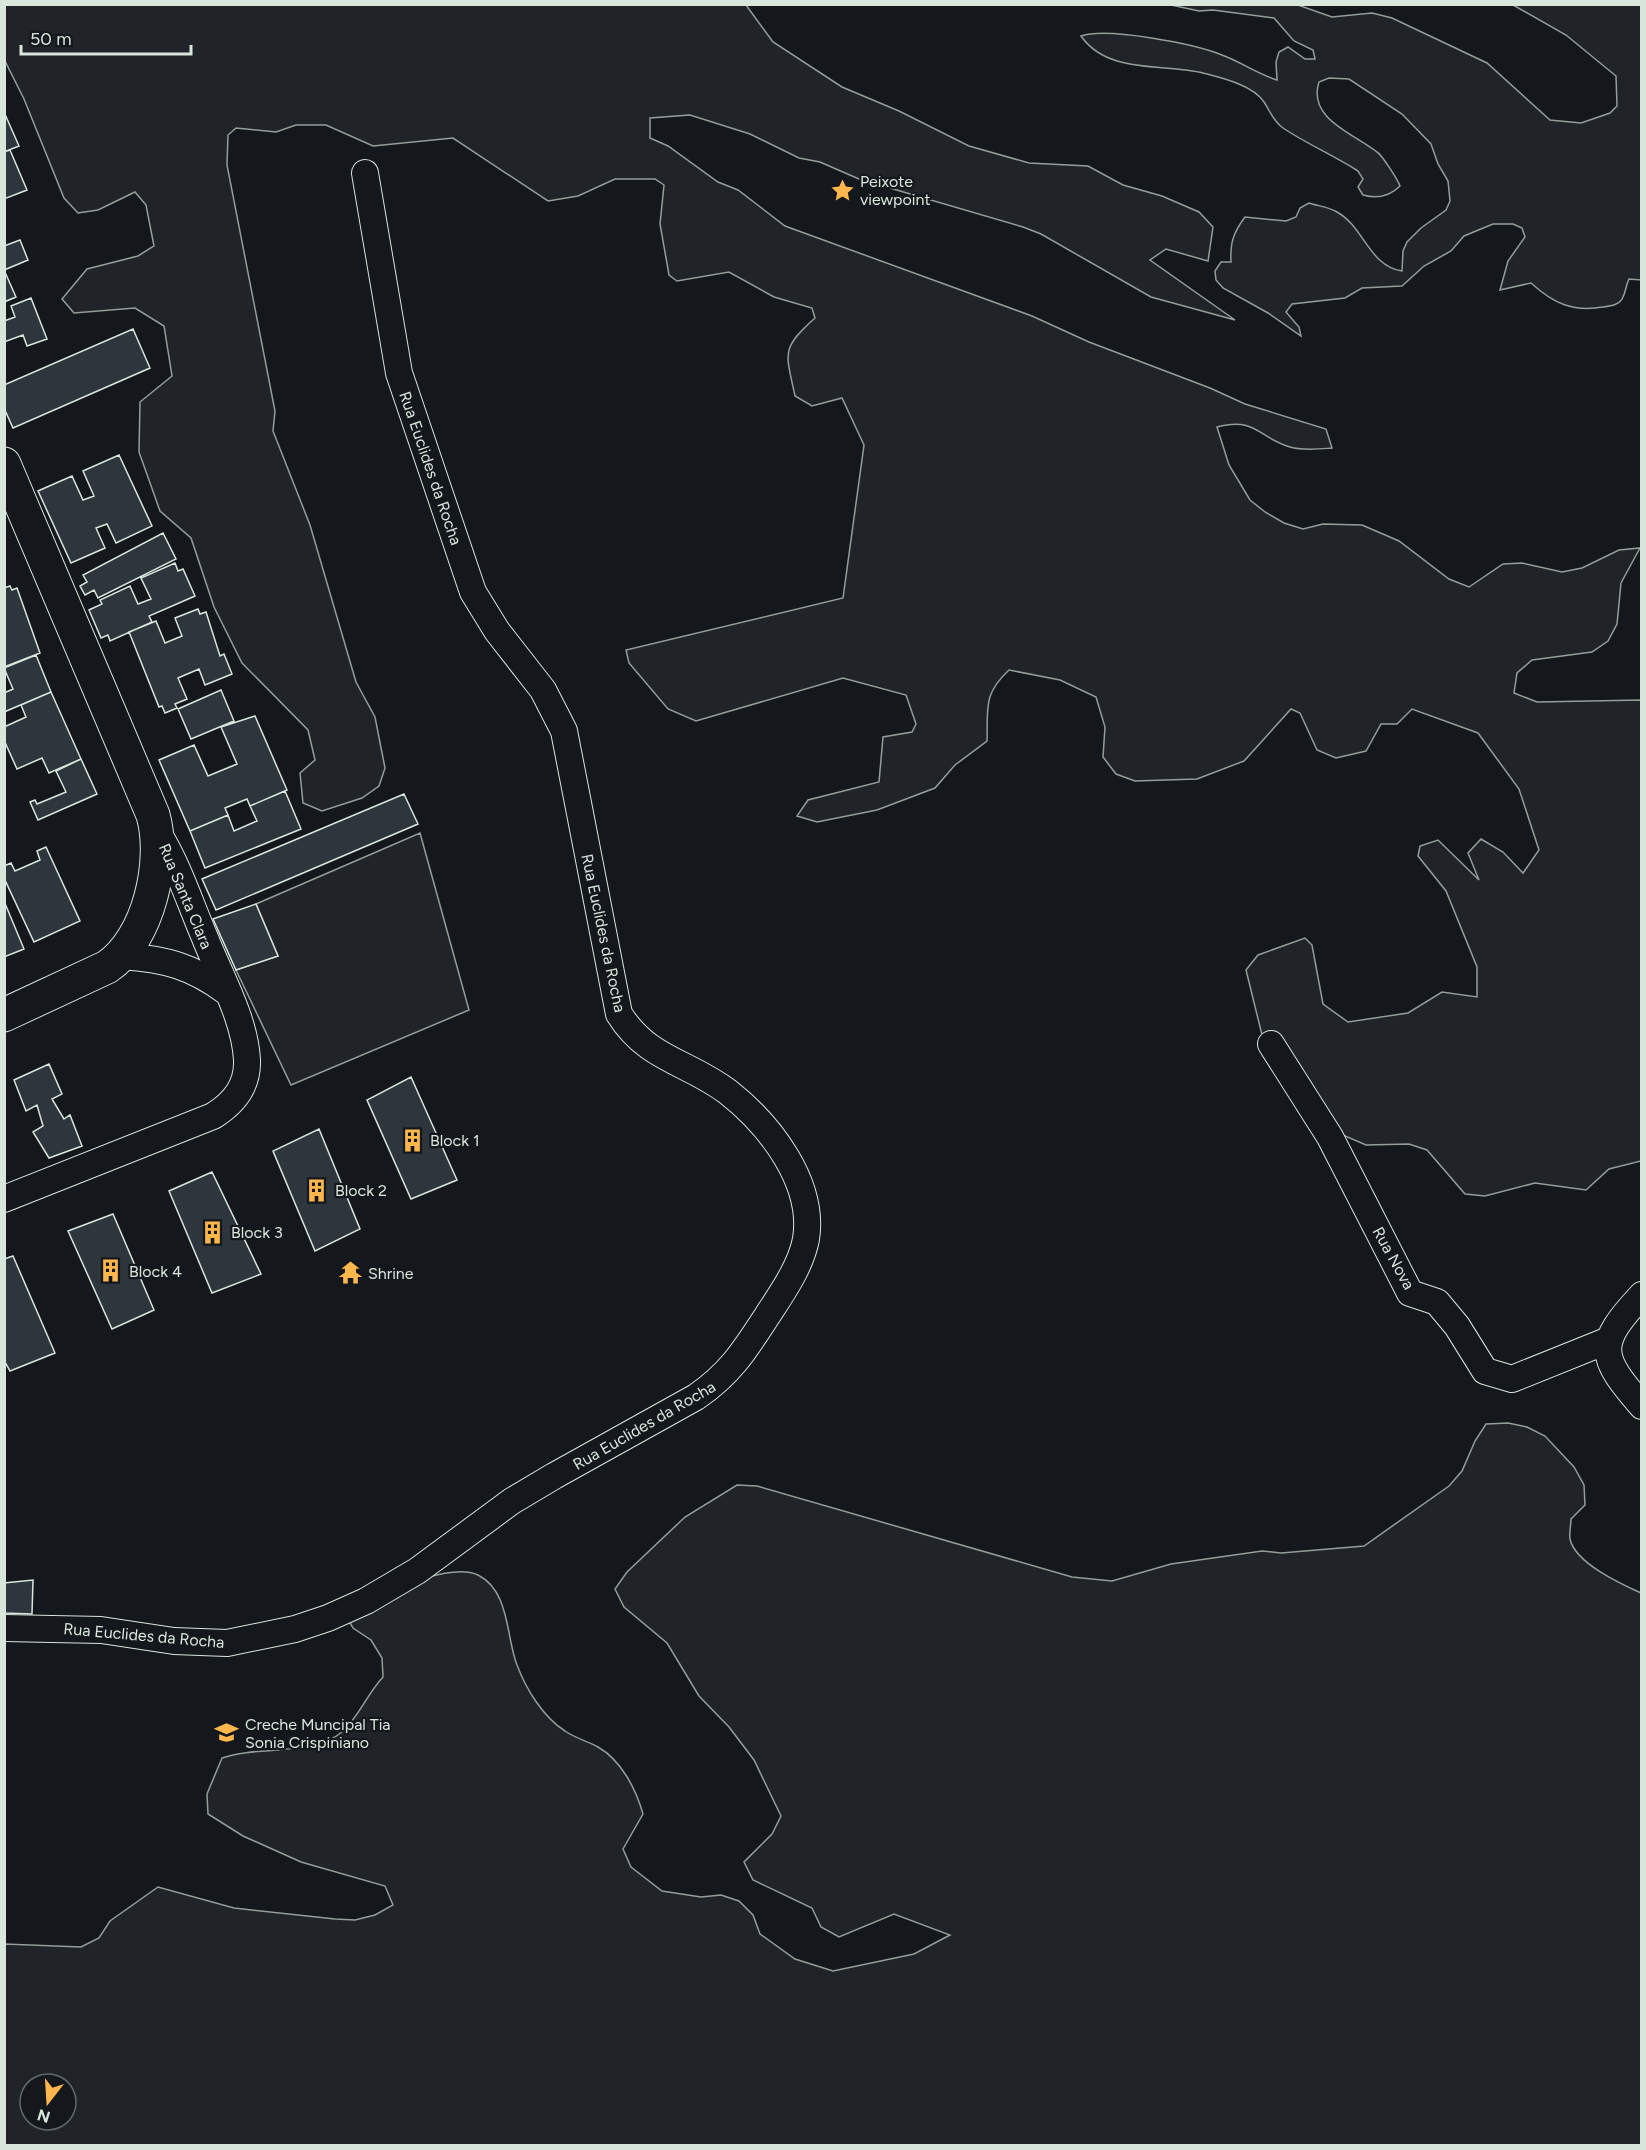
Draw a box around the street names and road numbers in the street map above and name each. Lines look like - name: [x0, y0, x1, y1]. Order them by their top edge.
- street label: Rua Euclides da Rocha: [395, 389, 466, 548]
- street label: Rua Santa Clara: [155, 841, 216, 952]
- street label: Rua Euclides da Rocha: [577, 852, 630, 1014]
- street label: Rua Nova: [1369, 1224, 1419, 1293]
- street label: Rua Euclides da Rocha: [570, 1377, 719, 1474]
- street label: Rua Euclides da Rocha: [63, 1619, 225, 1652]

